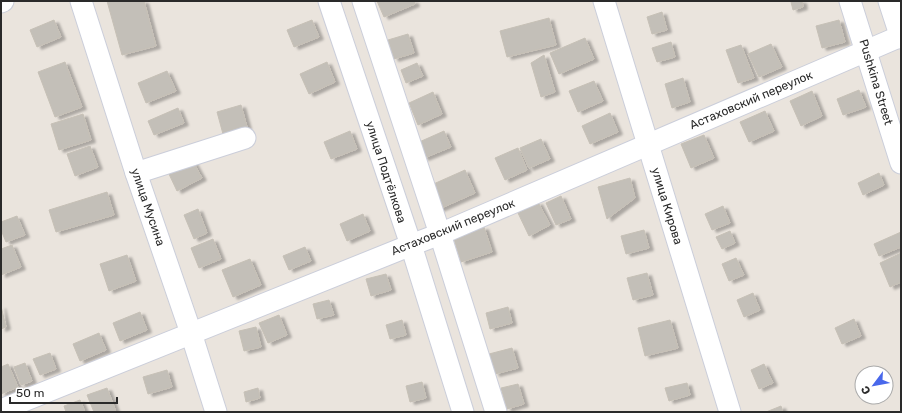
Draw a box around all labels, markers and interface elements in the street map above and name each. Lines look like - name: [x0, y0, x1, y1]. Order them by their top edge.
- street label: Pushkina Street: [856, 37, 896, 127]
- street label: Астаховский переулок: [687, 68, 815, 132]
- street label: улица Подтёлкова: [363, 119, 409, 225]
- street label: улица Мусина: [128, 166, 168, 248]
- street label: улица Кирова: [649, 166, 685, 246]
- street label: Астаховский переулок: [389, 196, 517, 258]
- north arrow: [854, 365, 894, 405]
- scale bar: [10, 379, 117, 405]
- text: С: [858, 383, 874, 397]
- text: 50 m: [16, 386, 44, 400]

